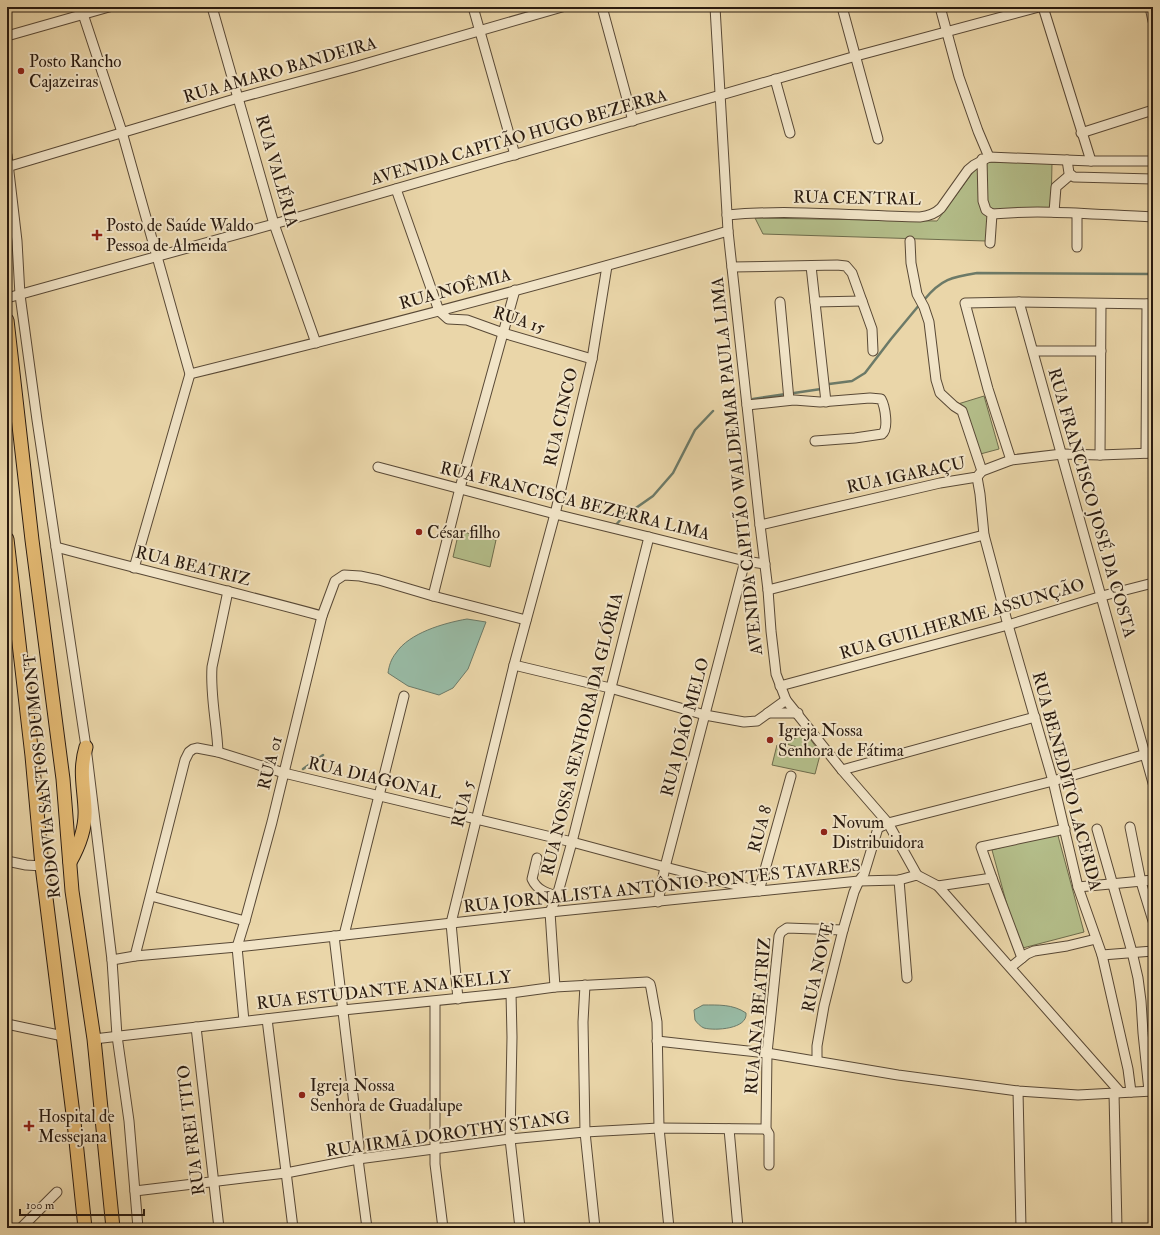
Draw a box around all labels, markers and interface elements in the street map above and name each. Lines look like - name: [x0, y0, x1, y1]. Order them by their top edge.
- street label: RUA AMARO BANDEIRA: [181, 32, 379, 108]
- place label: Posto Rancho Cajazeiras: [29, 51, 122, 92]
- marker: Posto Rancho Cajazeiras: [16, 66, 26, 76]
- street label: AVENIDA CAPITÃO HUGO BEZERRA: [367, 84, 670, 190]
- street label: RUA VALÉRIA: [251, 112, 304, 230]
- street label: RUA CENTRAL: [793, 186, 922, 210]
- place label: Posto de Saúde Waldo Pessoa de Almeida: [106, 215, 254, 256]
- marker: Posto de Saúde Waldo Pessoa de Almeida: [91, 229, 103, 241]
- street label: RUA NOÊMIA: [396, 262, 513, 314]
- street label: AVENIDA CAPITÃO WALDEMAR PAULA LIMA: [706, 276, 767, 657]
- street label: RUA 15: [490, 302, 548, 338]
- street label: RUA FRANCISCO JOSÉ DA COSTA: [1042, 365, 1142, 641]
- street label: RUA CINCO: [539, 366, 583, 468]
- street label: RUA IGARAÇU: [845, 452, 967, 498]
- street label: RUA FRANCISCA BEZERRA LIMA: [438, 457, 712, 545]
- place label: César filho: [427, 522, 500, 543]
- marker: César filho: [414, 527, 424, 537]
- street label: RUA BEATRIZ: [133, 542, 253, 590]
- street label: RUA GUILHERME ASSUNÇÃO: [837, 573, 1087, 664]
- street label: RUA NOSSA SENHORA DA GLÓRIA: [536, 590, 627, 878]
- street label: RODOVIA SANTOS DUMONT: [19, 652, 65, 900]
- street label: RUA JOÃO MELO: [655, 655, 715, 799]
- street label: RUA BENEDITO LACERDA: [1028, 669, 1106, 893]
- place label: Igreja Nossa Senhora de Fátima: [778, 720, 905, 761]
- street label: RUA 01: [253, 734, 287, 792]
- marker: Igreja Nossa Senhora de Fátima: [765, 735, 775, 745]
- street label: RUA DIAGONAL: [306, 752, 445, 804]
- street label: RUA 5: [447, 778, 479, 830]
- street label: RUA 8: [744, 803, 776, 855]
- place label: Novum Distribuidora: [832, 812, 925, 853]
- marker: Novum Distribuidora: [819, 827, 829, 837]
- street label: RUA JORNALISTA ANTÔNIO PONTES TAVARES: [462, 854, 862, 918]
- street label: RUA NOVE: [797, 920, 839, 1014]
- street label: RUA ANA BEATRIZ: [741, 936, 775, 1096]
- street label: RUA ESTUDANTE ANA KELLY: [255, 966, 513, 1014]
- street label: RUA FREI TITO: [173, 1064, 209, 1196]
- place label: Igreja Nossa Senhora de Guadalupe: [310, 1075, 463, 1117]
- marker: Igreja Nossa Senhora de Guadalupe: [297, 1090, 307, 1100]
- street label: RUA IRMÃ DOROTHY STANG: [324, 1105, 571, 1162]
- place label: Hospital de Messejana: [38, 1106, 115, 1147]
- marker: Hospital de Messejana: [23, 1120, 35, 1132]
- scale bar: [20, 1191, 144, 1217]
- text: 100 m: [26, 1198, 55, 1213]

